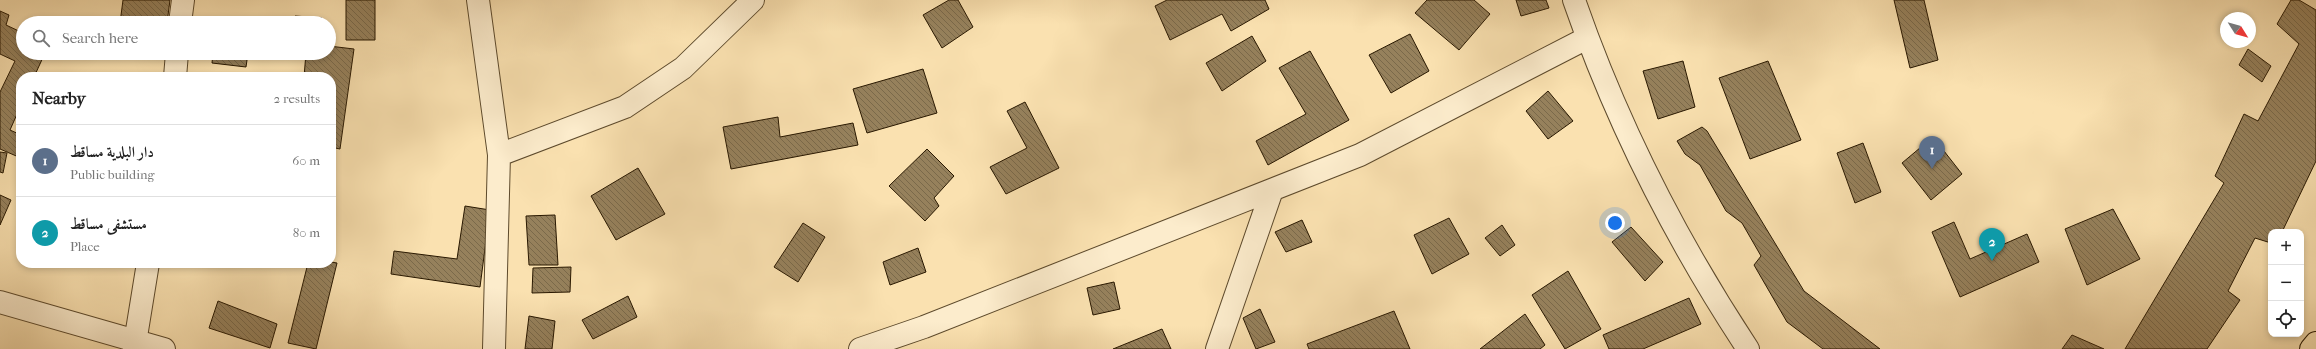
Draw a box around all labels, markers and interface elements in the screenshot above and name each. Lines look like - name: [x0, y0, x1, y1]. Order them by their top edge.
- north arrow: [2220, 12, 2256, 48]
- search box: [16, 16, 336, 60]
- icon: search: [30, 27, 52, 49]
- text: Search here: [62, 29, 138, 47]
- text: Nearby: [32, 88, 86, 108]
- text: 2 results: [274, 91, 320, 106]
- pin: 1: [1919, 136, 1945, 169]
- text: دار البلدية مساقط: [70, 143, 154, 161]
- text: 1: [43, 153, 47, 168]
- text: 60 m: [292, 153, 320, 168]
- text: Public building: [70, 167, 155, 182]
- your location: [1605, 213, 1625, 233]
- text: مستشفى مساقط: [70, 215, 147, 233]
- text: 2: [42, 225, 48, 240]
- text: 80 m: [293, 225, 320, 240]
- pin: 2: [1979, 228, 2005, 261]
- map controls: [2268, 229, 2304, 337]
- button: +: [2268, 229, 2304, 265]
- text: Place: [70, 239, 100, 254]
- button: −: [2268, 265, 2304, 301]
- button: locate: [2268, 301, 2304, 337]

